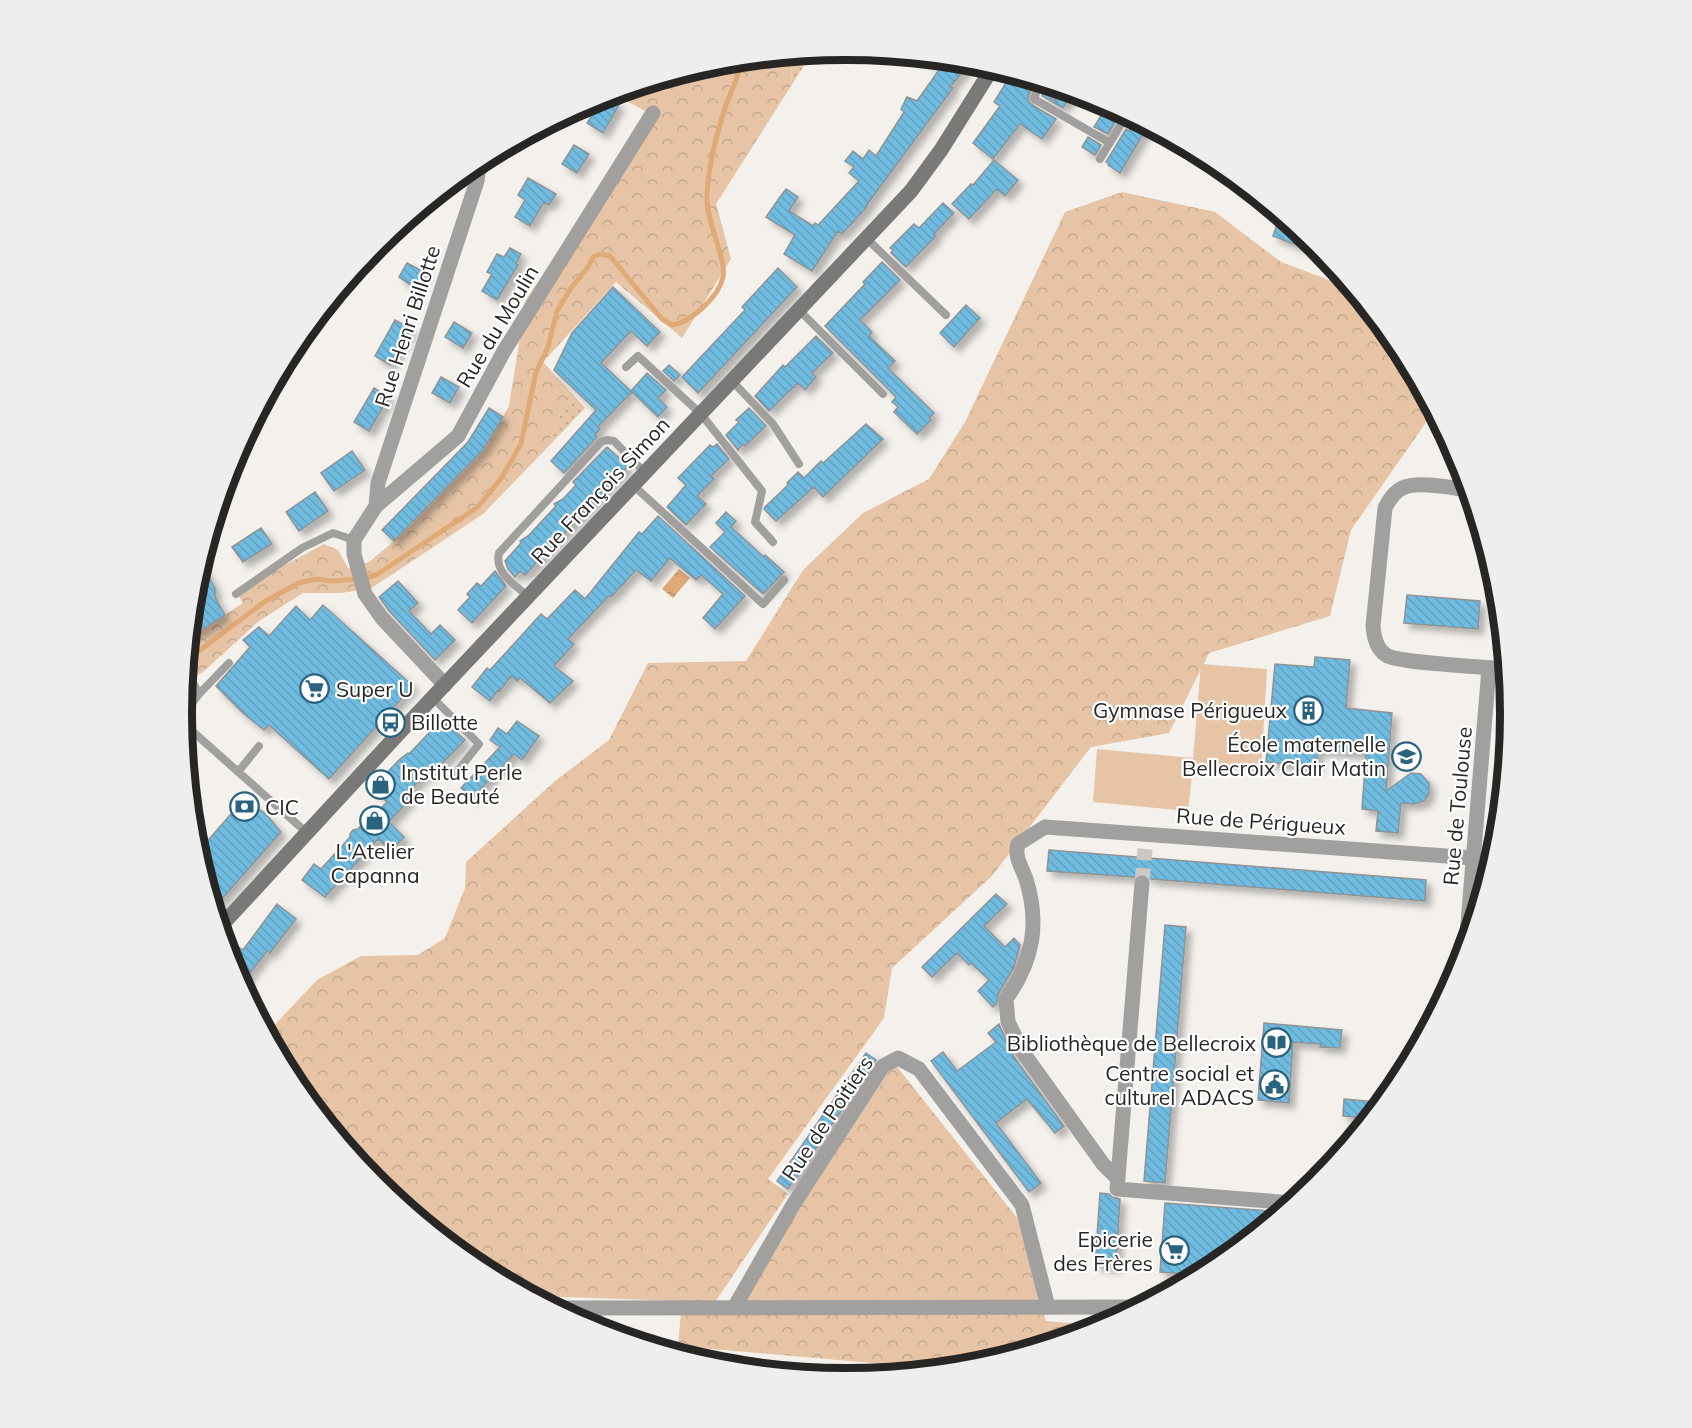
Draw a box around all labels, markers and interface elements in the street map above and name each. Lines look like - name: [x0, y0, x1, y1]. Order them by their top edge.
- street label: Rue Henri Billotte: [369, 242, 445, 410]
- street label: Rue du Moulin: [450, 260, 544, 392]
- street label: Rue François Simon: [525, 411, 675, 569]
- supermarket icon: Super U: [299, 673, 331, 705]
- place label: Super U: [336, 676, 414, 702]
- building icon: Gymnase Périgueux: [1292, 694, 1324, 726]
- place label: Gymnase Périgueux: [1093, 697, 1287, 723]
- bus stop icon: Billotte: [374, 706, 406, 738]
- place label: Billotte: [411, 709, 478, 735]
- street label: Rue de Toulouse: [1437, 726, 1477, 886]
- place label: École maternelle Bellecroix Clair Matin: [1182, 731, 1386, 781]
- school or university icon: École maternelle Bellecroix Clair Matin: [1391, 740, 1423, 772]
- place label: Institut Perle de Beauté: [401, 759, 522, 809]
- shop icon: Institut Perle de Beauté: [364, 768, 396, 800]
- bank icon: CIC: [228, 791, 260, 823]
- place label: CIC: [265, 794, 299, 820]
- street label: Rue de Périgueux: [1175, 802, 1347, 840]
- shop icon: L'Atelier Capanna: [359, 804, 391, 836]
- place label: L'Atelier Capanna: [330, 838, 420, 888]
- library icon: Bibliothèque de Bellecroix: [1261, 1027, 1293, 1059]
- place label: Bibliothèque de Bellecroix: [1007, 1030, 1256, 1056]
- street label: Rue de Poitiers: [776, 1051, 878, 1185]
- place label: Centre social et culturel ADACS: [1104, 1060, 1254, 1110]
- public building icon: Centre social et culturel ADACS: [1259, 1069, 1291, 1101]
- place label: Epicerie des Frères: [1053, 1226, 1153, 1276]
- supermarket icon: Epicerie des Frères: [1158, 1235, 1190, 1267]

